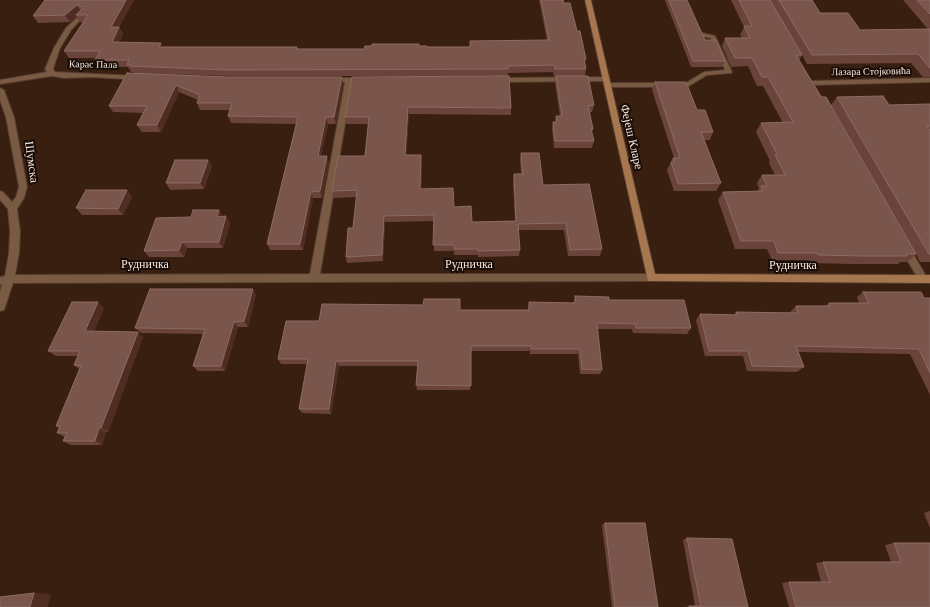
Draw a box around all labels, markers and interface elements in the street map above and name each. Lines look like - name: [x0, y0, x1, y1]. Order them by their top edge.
- street label: Карас Пала: [69, 59, 117, 71]
- street label: Лазара Стојковића: [831, 65, 911, 79]
- street label: Фејеш Кларе: [617, 103, 645, 171]
- street label: Шумска: [21, 140, 41, 184]
- street label: Рудничка: [121, 258, 169, 272]
- street label: Рудничка: [445, 258, 493, 272]
- street label: Рудничка: [769, 259, 817, 273]

